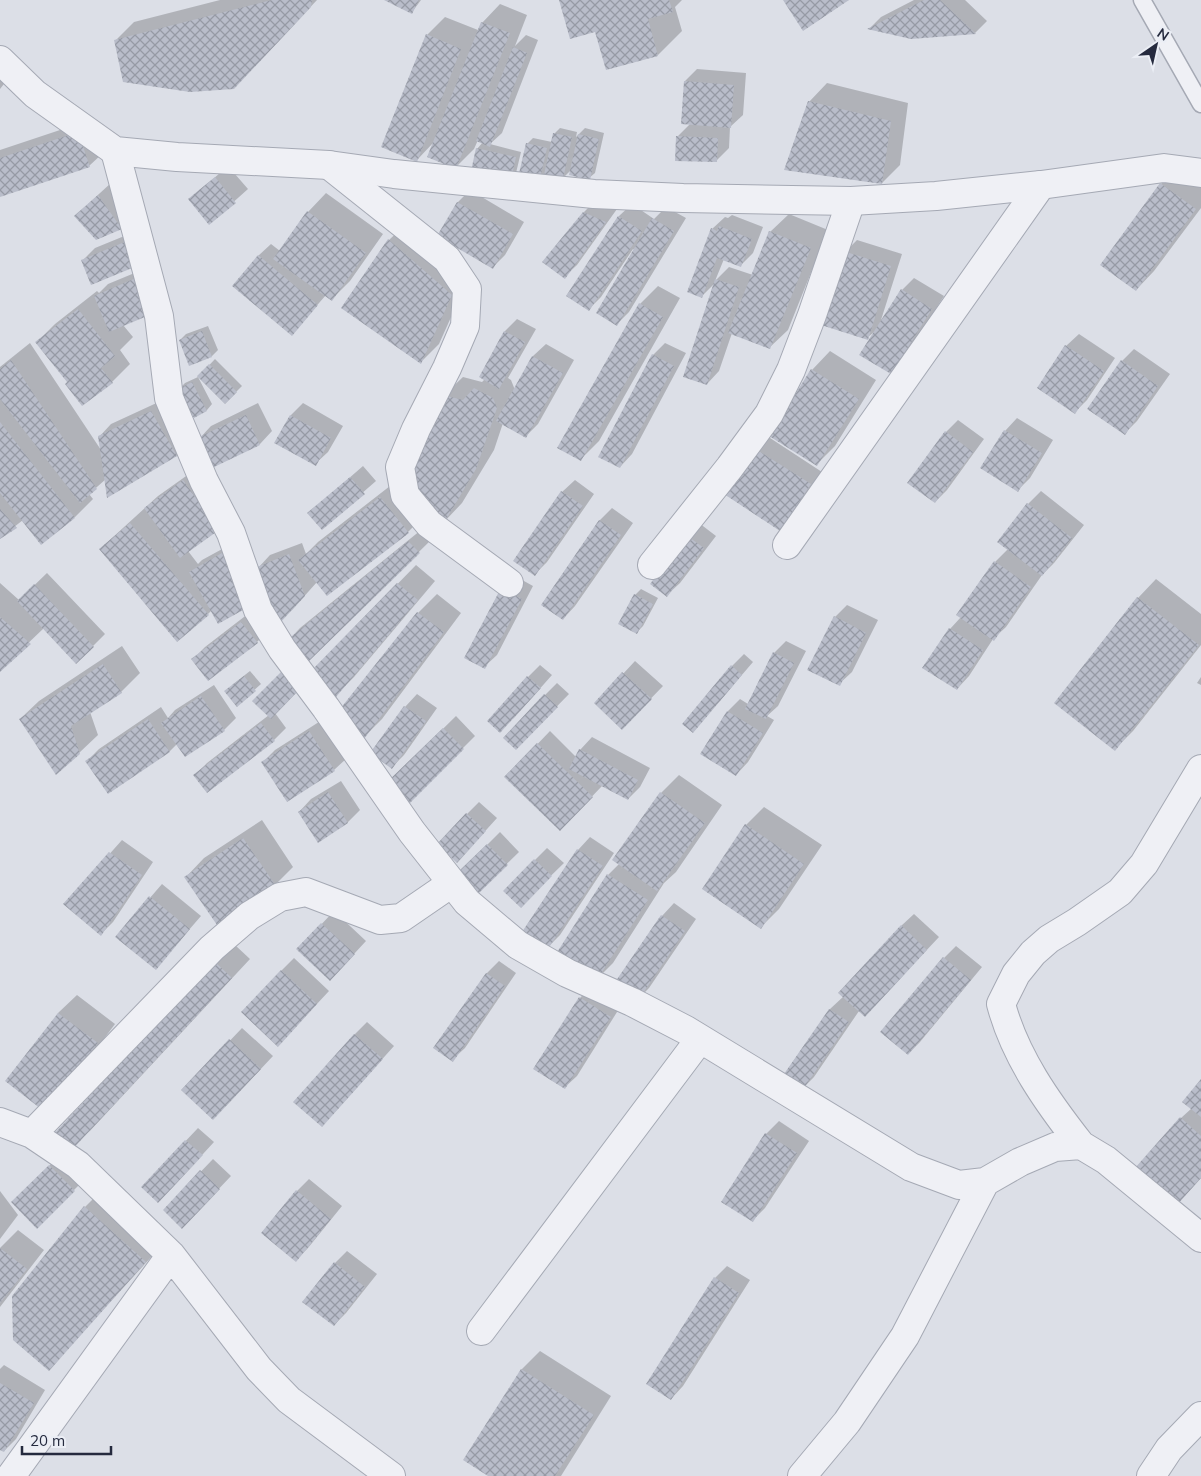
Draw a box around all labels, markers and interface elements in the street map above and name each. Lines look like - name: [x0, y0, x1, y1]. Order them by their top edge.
- north arrow: [1131, 20, 1181, 70]
- text: N: [1154, 24, 1173, 45]
- scale bar: [22, 1424, 111, 1456]
- text: 20 m: [30, 1431, 65, 1450]

